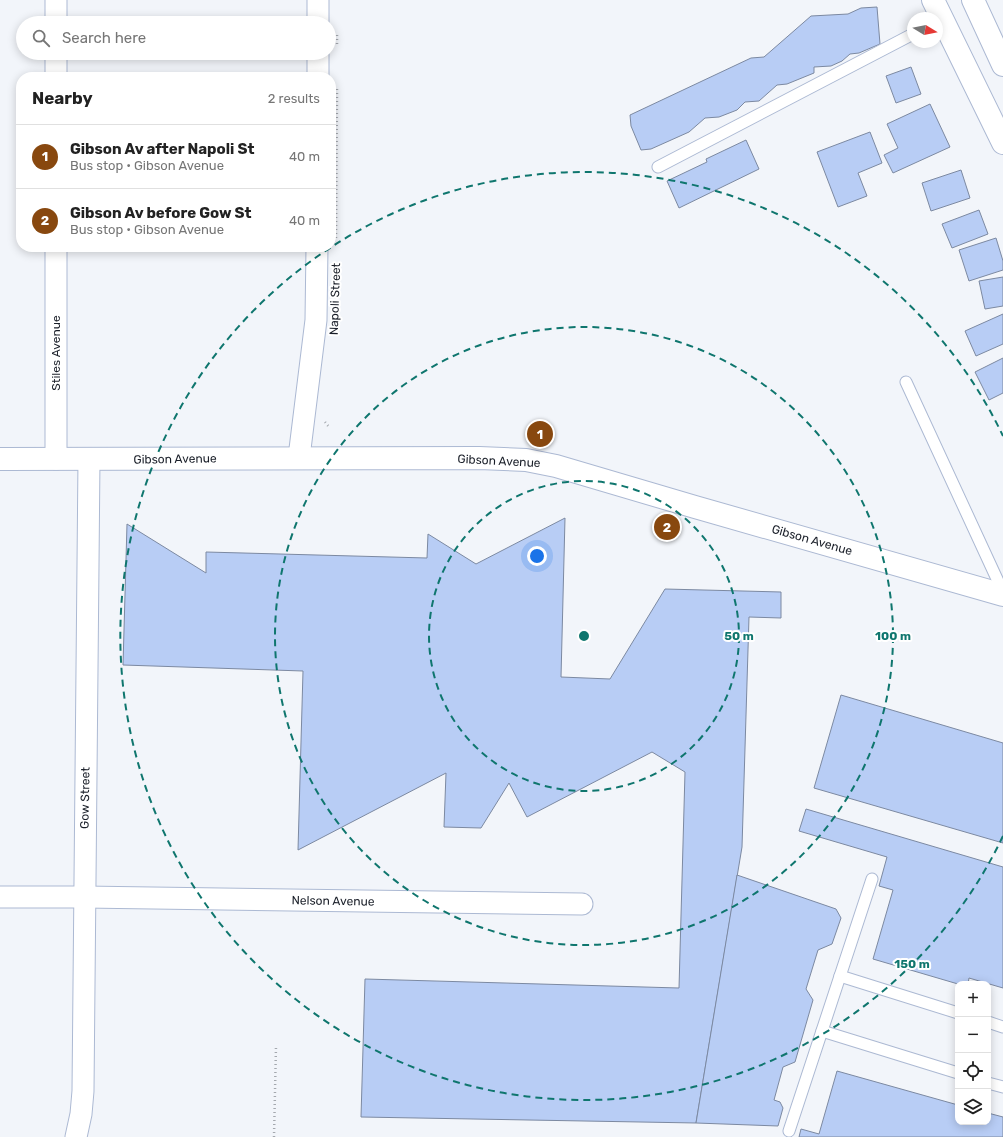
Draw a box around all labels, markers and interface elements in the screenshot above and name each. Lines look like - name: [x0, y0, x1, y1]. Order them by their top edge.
- north arrow: [907, 12, 943, 48]
- search box: [16, 16, 336, 60]
- icon: search: [30, 27, 52, 49]
- text: Search here: [62, 29, 146, 47]
- text: Nearby: [32, 88, 93, 108]
- text: 2 results: [268, 91, 320, 106]
- text: Gibson Av after Napoli St: [70, 140, 254, 158]
- text: 1: [42, 149, 48, 164]
- text: 40 m: [289, 149, 320, 164]
- text: Bus stop · Gibson Avenue: [70, 158, 224, 173]
- text: Gibson Av before Gow St: [70, 204, 251, 222]
- text: 2: [41, 213, 49, 228]
- text: 40 m: [289, 213, 320, 228]
- text: Bus stop · Gibson Avenue: [70, 222, 224, 237]
- street label: Napoli Street: [327, 262, 343, 335]
- street label: Stiles Avenue: [49, 315, 63, 391]
- pin: 1: [527, 419, 553, 449]
- street label: Gibson Avenue: [133, 451, 217, 467]
- street label: Gibson Avenue: [457, 452, 541, 470]
- pin: 2: [654, 512, 680, 542]
- street label: Gibson Avenue: [770, 522, 854, 558]
- your location: [527, 546, 547, 566]
- centre of rings: [577, 629, 591, 643]
- text: 50 m: [724, 629, 754, 643]
- text: 100 m: [875, 629, 911, 643]
- street label: Gow Street: [77, 767, 93, 829]
- street label: Nelson Avenue: [291, 893, 375, 909]
- text: 150 m: [894, 957, 930, 971]
- map controls: [955, 981, 991, 1125]
- button: +: [955, 981, 991, 1017]
- button: −: [955, 1017, 991, 1053]
- button: locate: [955, 1053, 991, 1089]
- button: layers: [955, 1089, 991, 1125]

